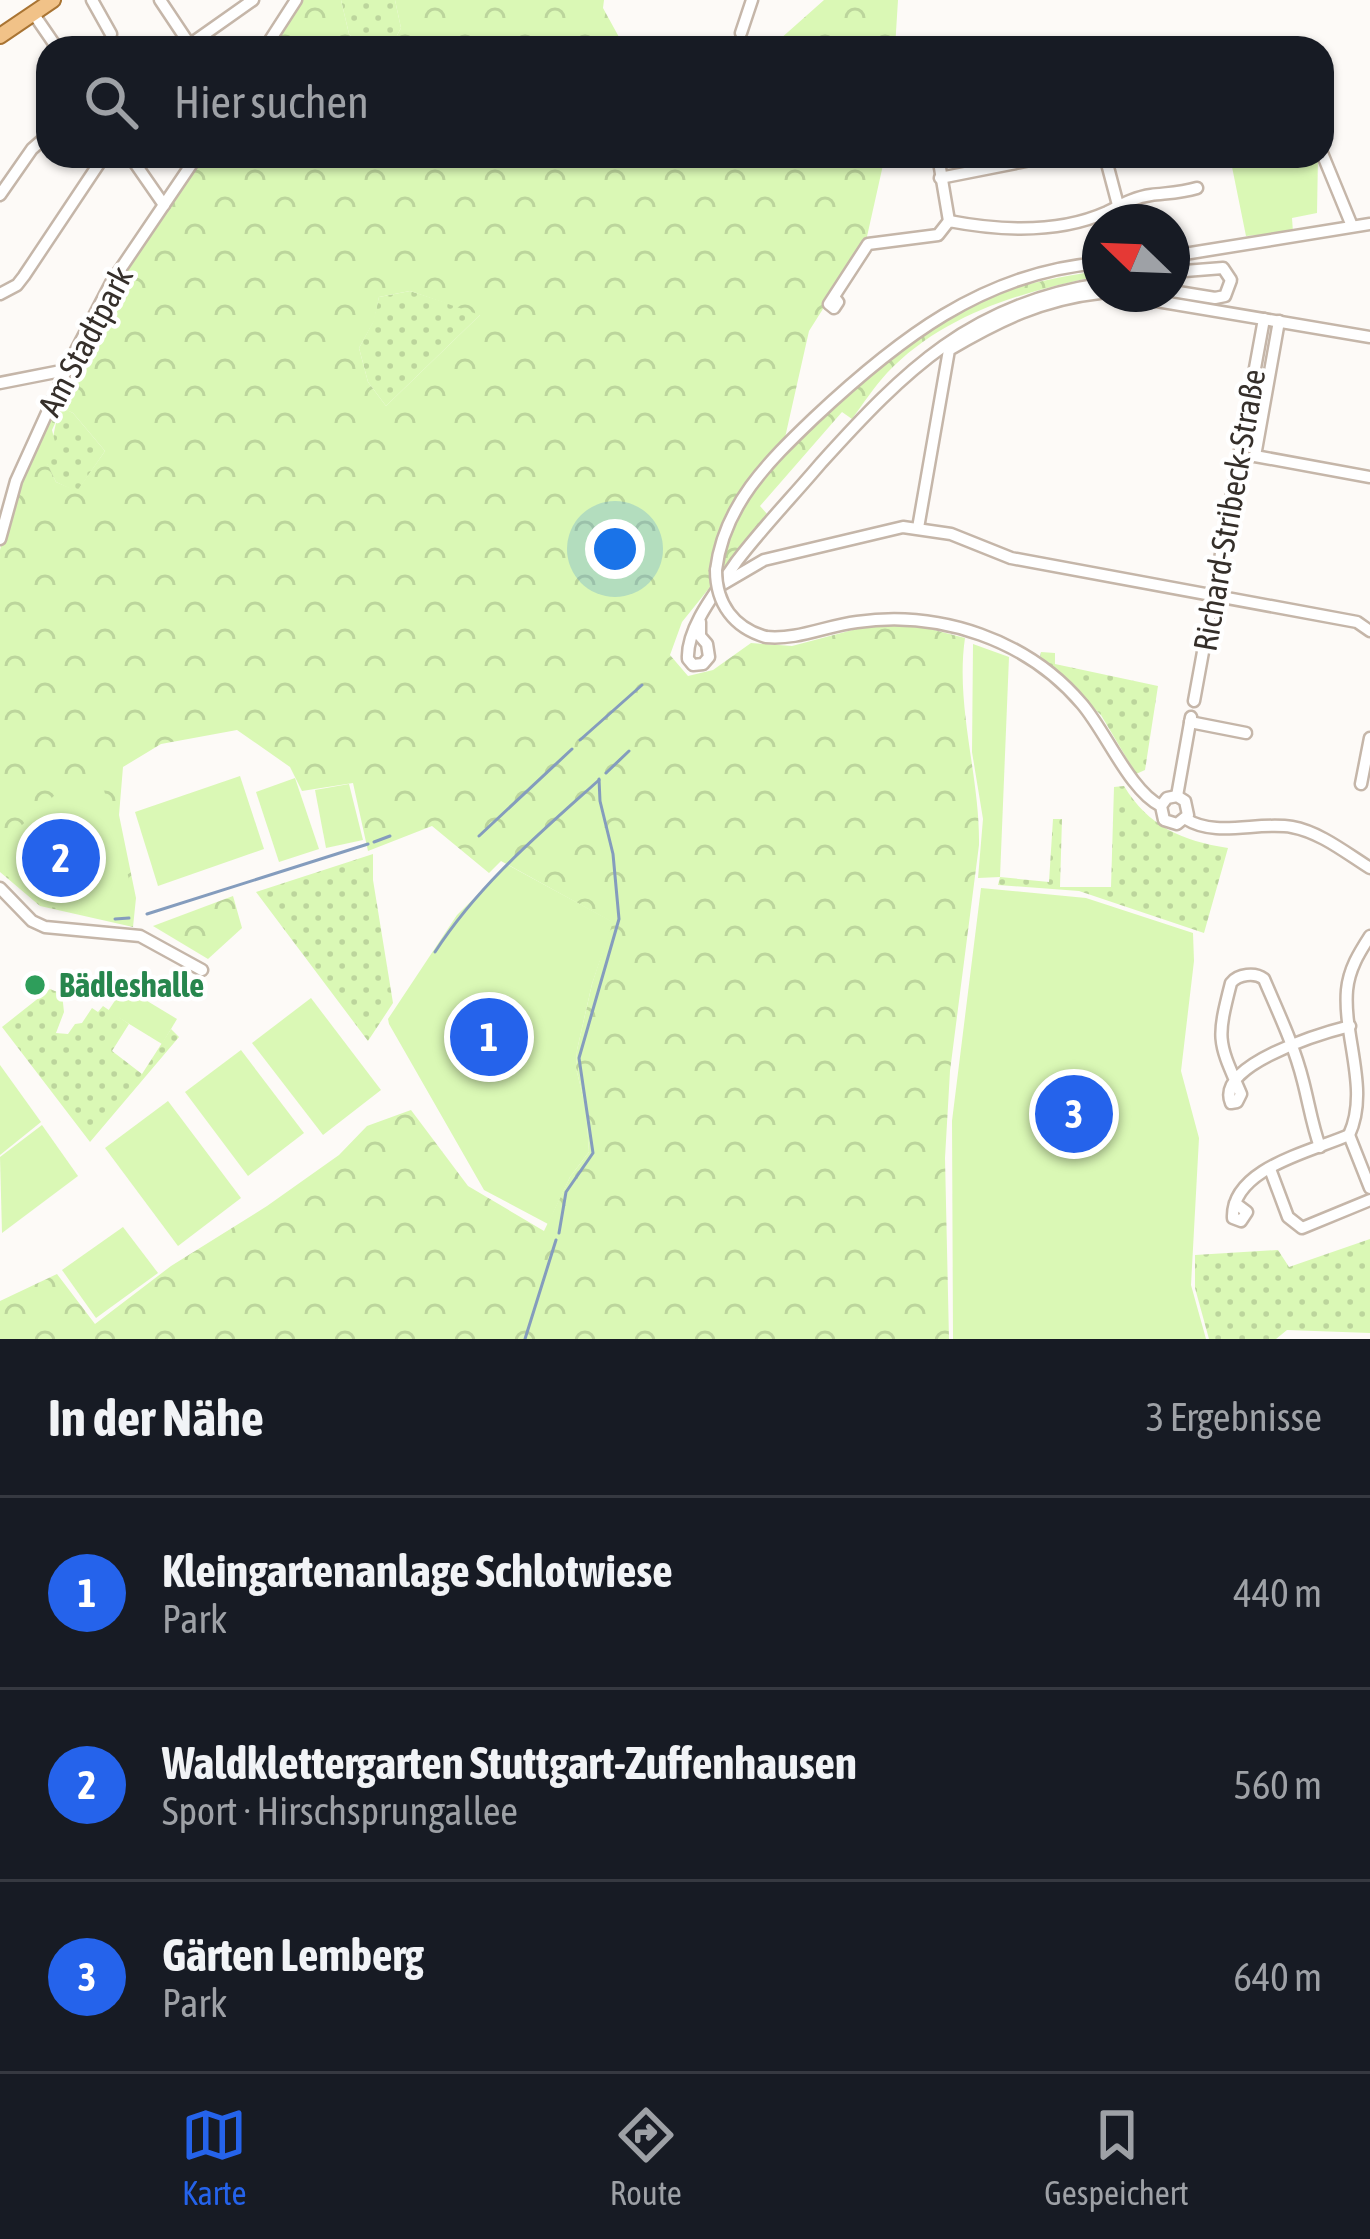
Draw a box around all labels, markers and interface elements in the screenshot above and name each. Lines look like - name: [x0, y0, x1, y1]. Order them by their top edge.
- search box: [36, 36, 1334, 168]
- icon: search: [78, 69, 144, 135]
- text: Hier suchen: [174, 76, 369, 128]
- north arrow: [1082, 204, 1190, 312]
- street label: Am Stadtpark: [30, 260, 140, 422]
- street label: Richard-Stribeck-Straße: [1185, 366, 1273, 654]
- your location: [585, 519, 645, 579]
- pin: 2: [22, 813, 100, 903]
- place label: Bädleshalle: [59, 966, 204, 1004]
- marker: Bädleshalle: [22, 972, 48, 998]
- pin: 1: [450, 992, 528, 1082]
- pin: 3: [1035, 1069, 1113, 1159]
- text: In der Nähe: [48, 1388, 264, 1447]
- text: 3 Ergebnisse: [1146, 1395, 1322, 1439]
- text: Kleingartenanlage Schlotwiese: [162, 1545, 673, 1597]
- text: 1: [78, 1571, 96, 1615]
- text: 440 m: [1234, 1571, 1322, 1615]
- text: Park: [162, 1597, 227, 1641]
- text: Waldklettergarten Stuttgart-Zuffenhausen: [162, 1737, 857, 1789]
- text: 2: [78, 1763, 96, 1807]
- text: 560 m: [1234, 1763, 1322, 1807]
- text: Sport · Hirschsprungallee: [162, 1789, 518, 1833]
- text: Gärten Lemberg: [162, 1929, 424, 1981]
- text: 3: [78, 1955, 96, 1999]
- text: 640 m: [1234, 1955, 1322, 1999]
- text: Park: [162, 1981, 227, 2025]
- tab: Karte: [181, 2102, 247, 2212]
- tab: Route: [610, 2102, 682, 2212]
- tab: Gespeichert: [1044, 2102, 1189, 2212]

